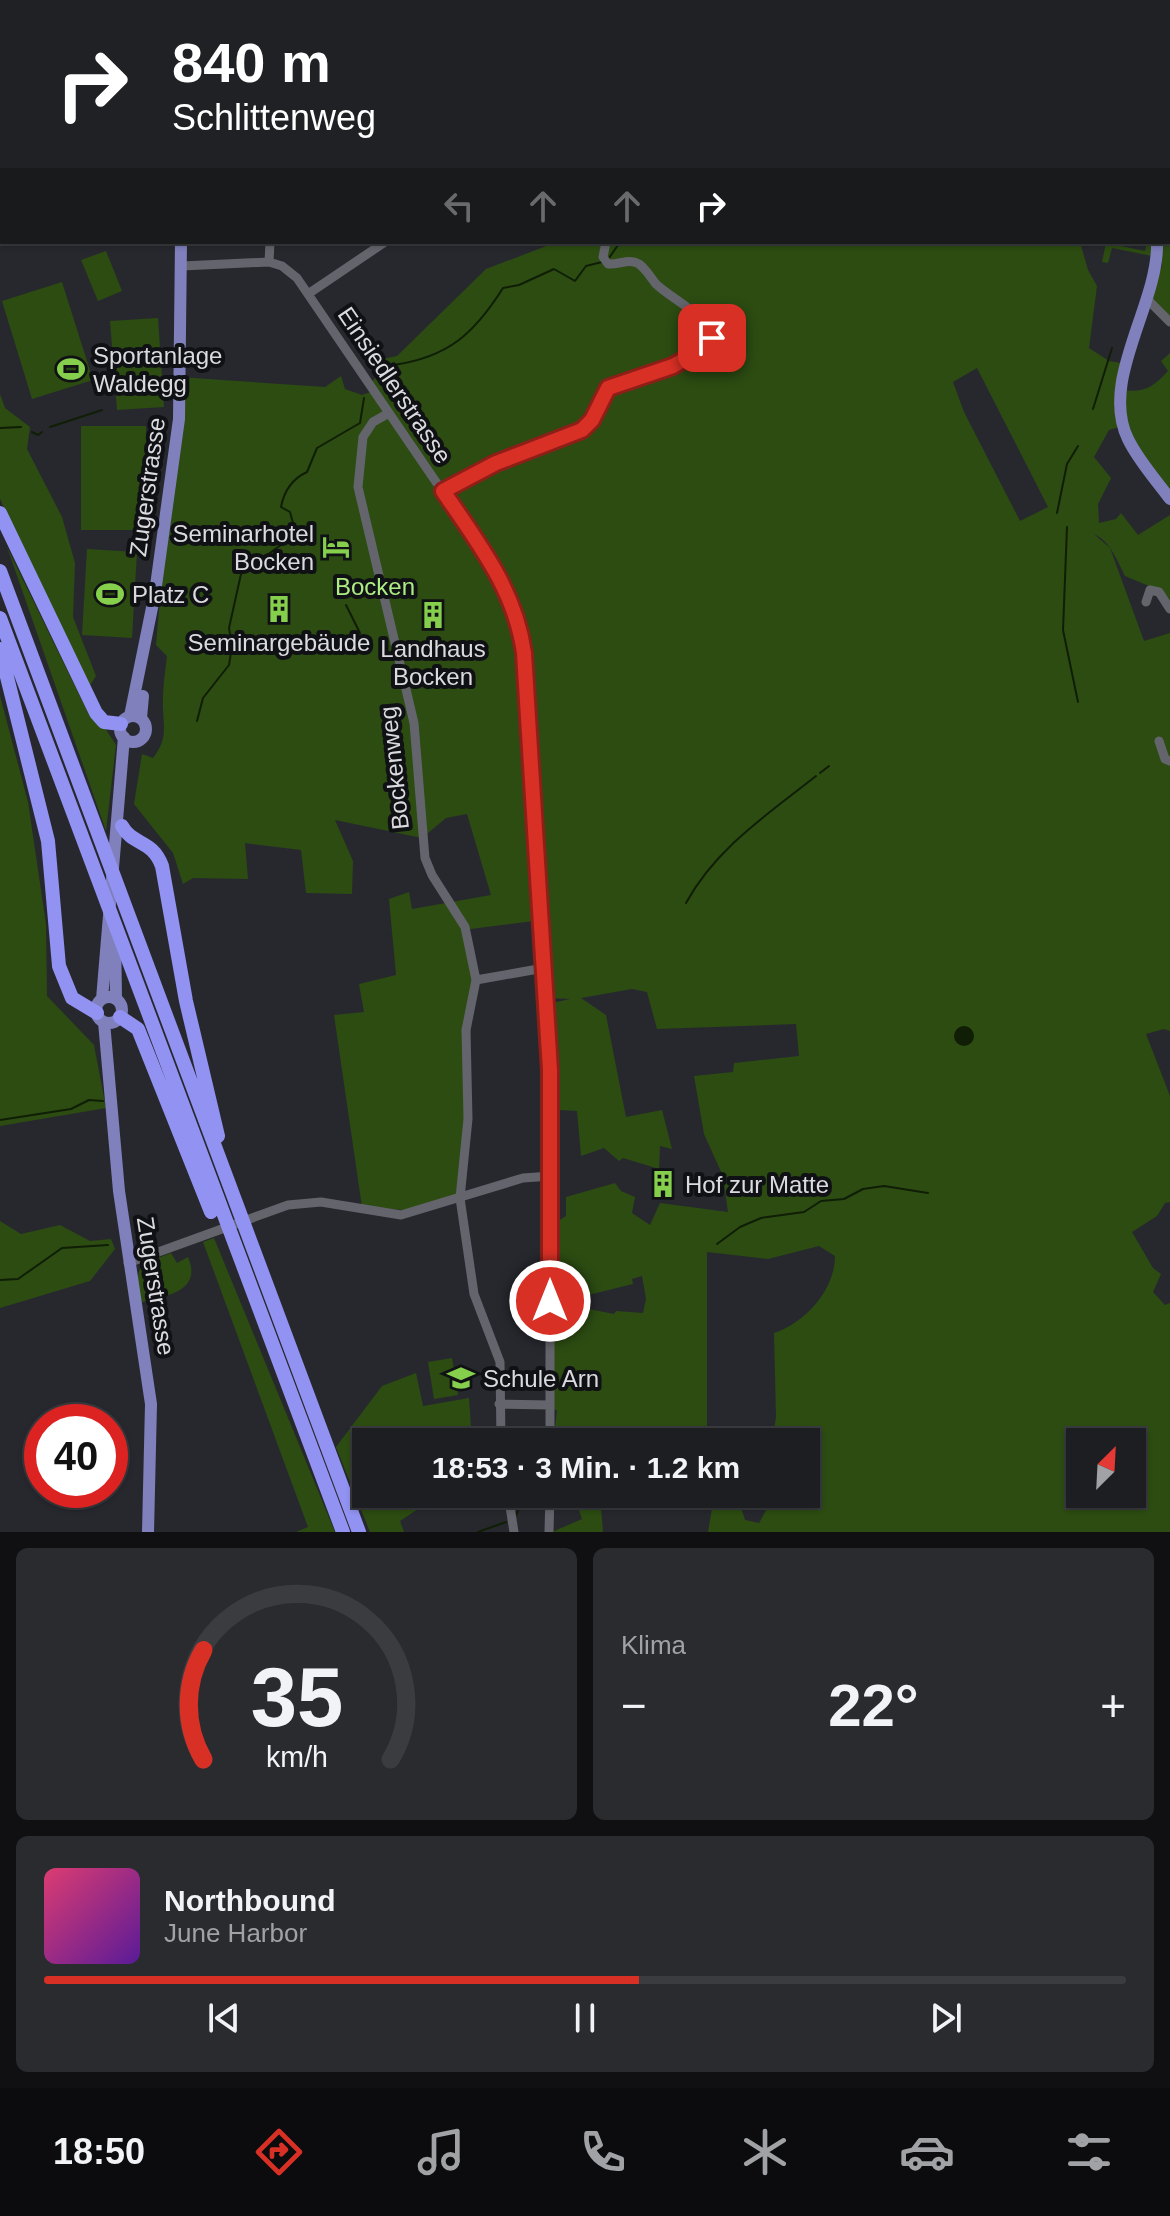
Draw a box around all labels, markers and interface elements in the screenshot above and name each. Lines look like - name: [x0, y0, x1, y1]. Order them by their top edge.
- text: 840 m: [172, 31, 331, 94]
- icon: right: [40, 32, 144, 136]
- text: Schlittenweg: [172, 97, 376, 138]
- icon: left: [437, 184, 481, 228]
- icon: ahead: [521, 184, 565, 228]
- icon: ahead: [605, 184, 649, 228]
- icon: right: [689, 184, 733, 228]
- street label: Einsiedlerstrasse: [333, 302, 457, 468]
- pin: [678, 304, 746, 372]
- icon: arrive: [690, 316, 734, 360]
- place label: Sportanlage Waldegg: [93, 342, 222, 397]
- sports icon: Sportanlage Waldegg: [56, 354, 86, 384]
- street label: Zugerstrasse: [124, 416, 170, 558]
- place label: Seminarhotel Bocken: [173, 520, 314, 575]
- hotel icon: Seminarhotel Bocken: [321, 532, 351, 562]
- park label: Bocken: [335, 573, 415, 600]
- sports icon: Platz C: [95, 579, 125, 609]
- place label: Platz C: [132, 581, 209, 608]
- building icon: Seminargebäude: [264, 594, 294, 624]
- building icon: Landhaus Bocken: [418, 600, 448, 630]
- place label: Seminargebäude: [188, 629, 370, 656]
- place label: Landhaus Bocken: [380, 635, 486, 690]
- street label: Bockenweg: [374, 705, 414, 831]
- building icon: Hof zur Matte: [648, 1169, 678, 1199]
- place label: Hof zur Matte: [685, 1171, 829, 1198]
- street label: Zugerstrasse: [132, 1215, 180, 1357]
- position arrow: [508, 1259, 592, 1343]
- school or university icon: Schule Arn: [446, 1363, 476, 1393]
- place label: Schule Arn: [483, 1365, 599, 1392]
- speed limit sign: 40: [24, 1404, 128, 1508]
- north arrow: [1066, 1428, 1146, 1508]
- map controls: [1066, 1428, 1146, 1508]
- text: 18:53 · 3 Min. · 1.2 km: [432, 1451, 740, 1484]
- text: Klima: [621, 1630, 686, 1660]
- text: 35: [250, 1651, 343, 1744]
- text: 22°: [828, 1672, 919, 1739]
- text: −: [621, 1681, 647, 1730]
- text: +: [1100, 1681, 1126, 1730]
- text: km/h: [266, 1741, 327, 1773]
- text: Northbound: [164, 1884, 336, 1917]
- text: June Harbor: [164, 1918, 307, 1948]
- icon: previous: [202, 1996, 246, 2040]
- icon: pause: [563, 1996, 607, 2040]
- icon: next: [924, 1996, 968, 2040]
- icon: directions: [251, 2124, 307, 2180]
- icon: music: [413, 2124, 469, 2180]
- icon: phone: [575, 2124, 631, 2180]
- icon: climate: [737, 2124, 793, 2180]
- icon: car: [899, 2124, 955, 2180]
- icon: filters: [1061, 2124, 1117, 2180]
- text: 18:50: [53, 2131, 145, 2172]

